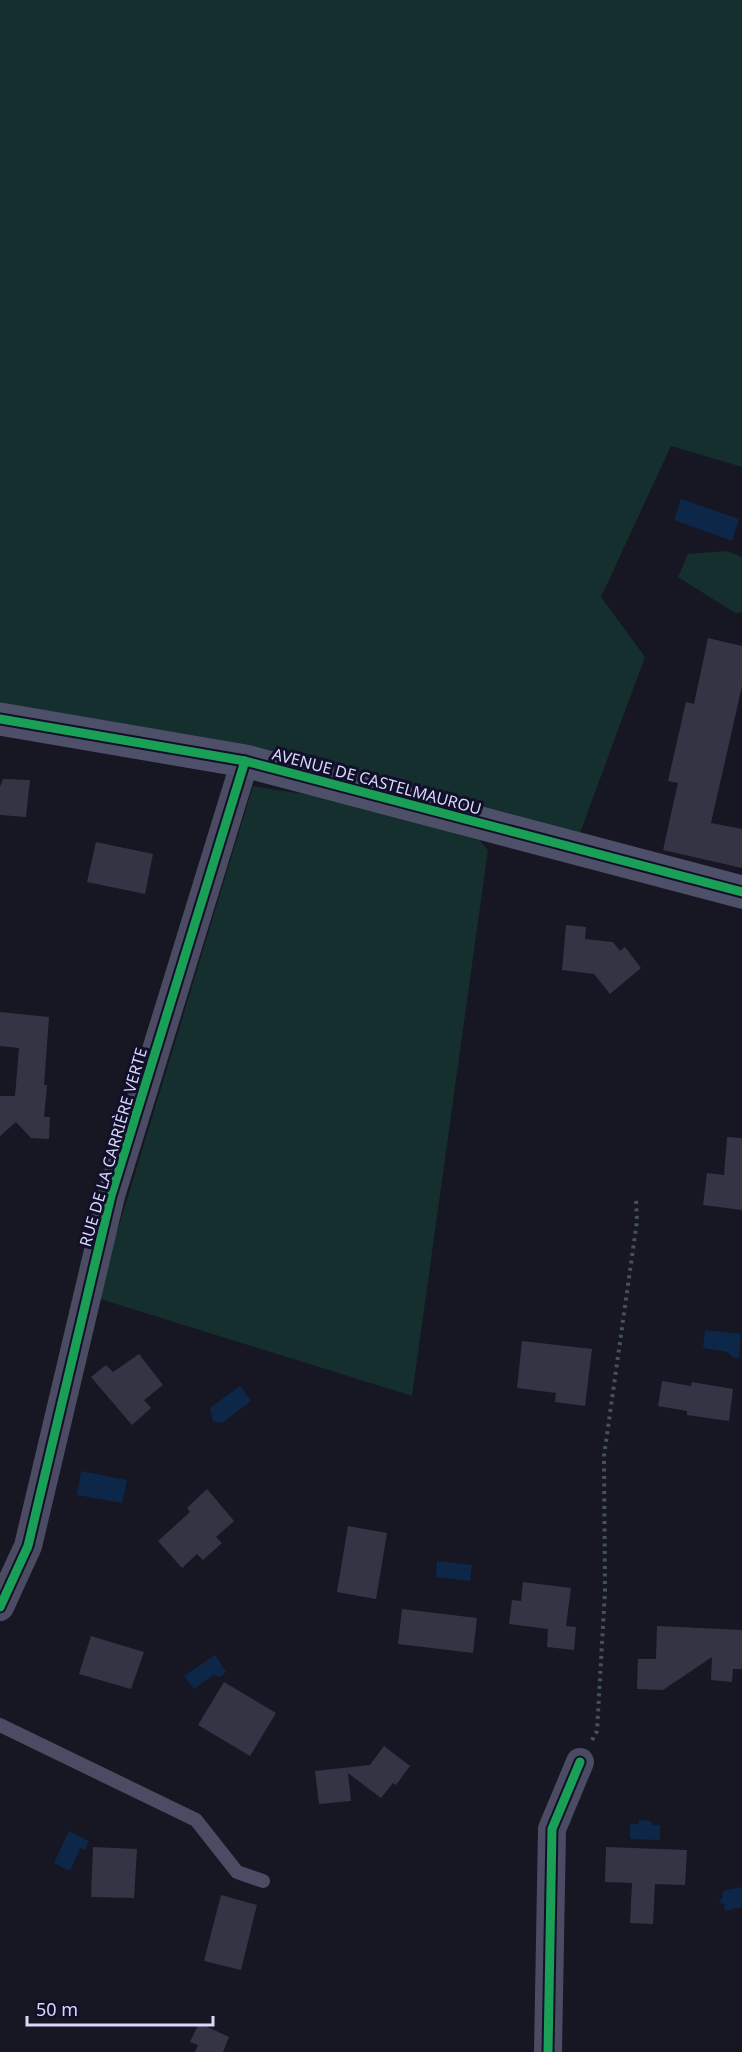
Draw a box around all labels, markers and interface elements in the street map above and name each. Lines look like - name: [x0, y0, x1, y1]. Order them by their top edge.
- street label: AVENUE DE CASTELMAUROU: [270, 742, 484, 820]
- street label: RUE DE LA CARRIÈRE VERTE: [74, 1045, 152, 1249]
- scale bar: [27, 1989, 213, 2027]
- text: 50 m: [36, 1997, 78, 2021]

